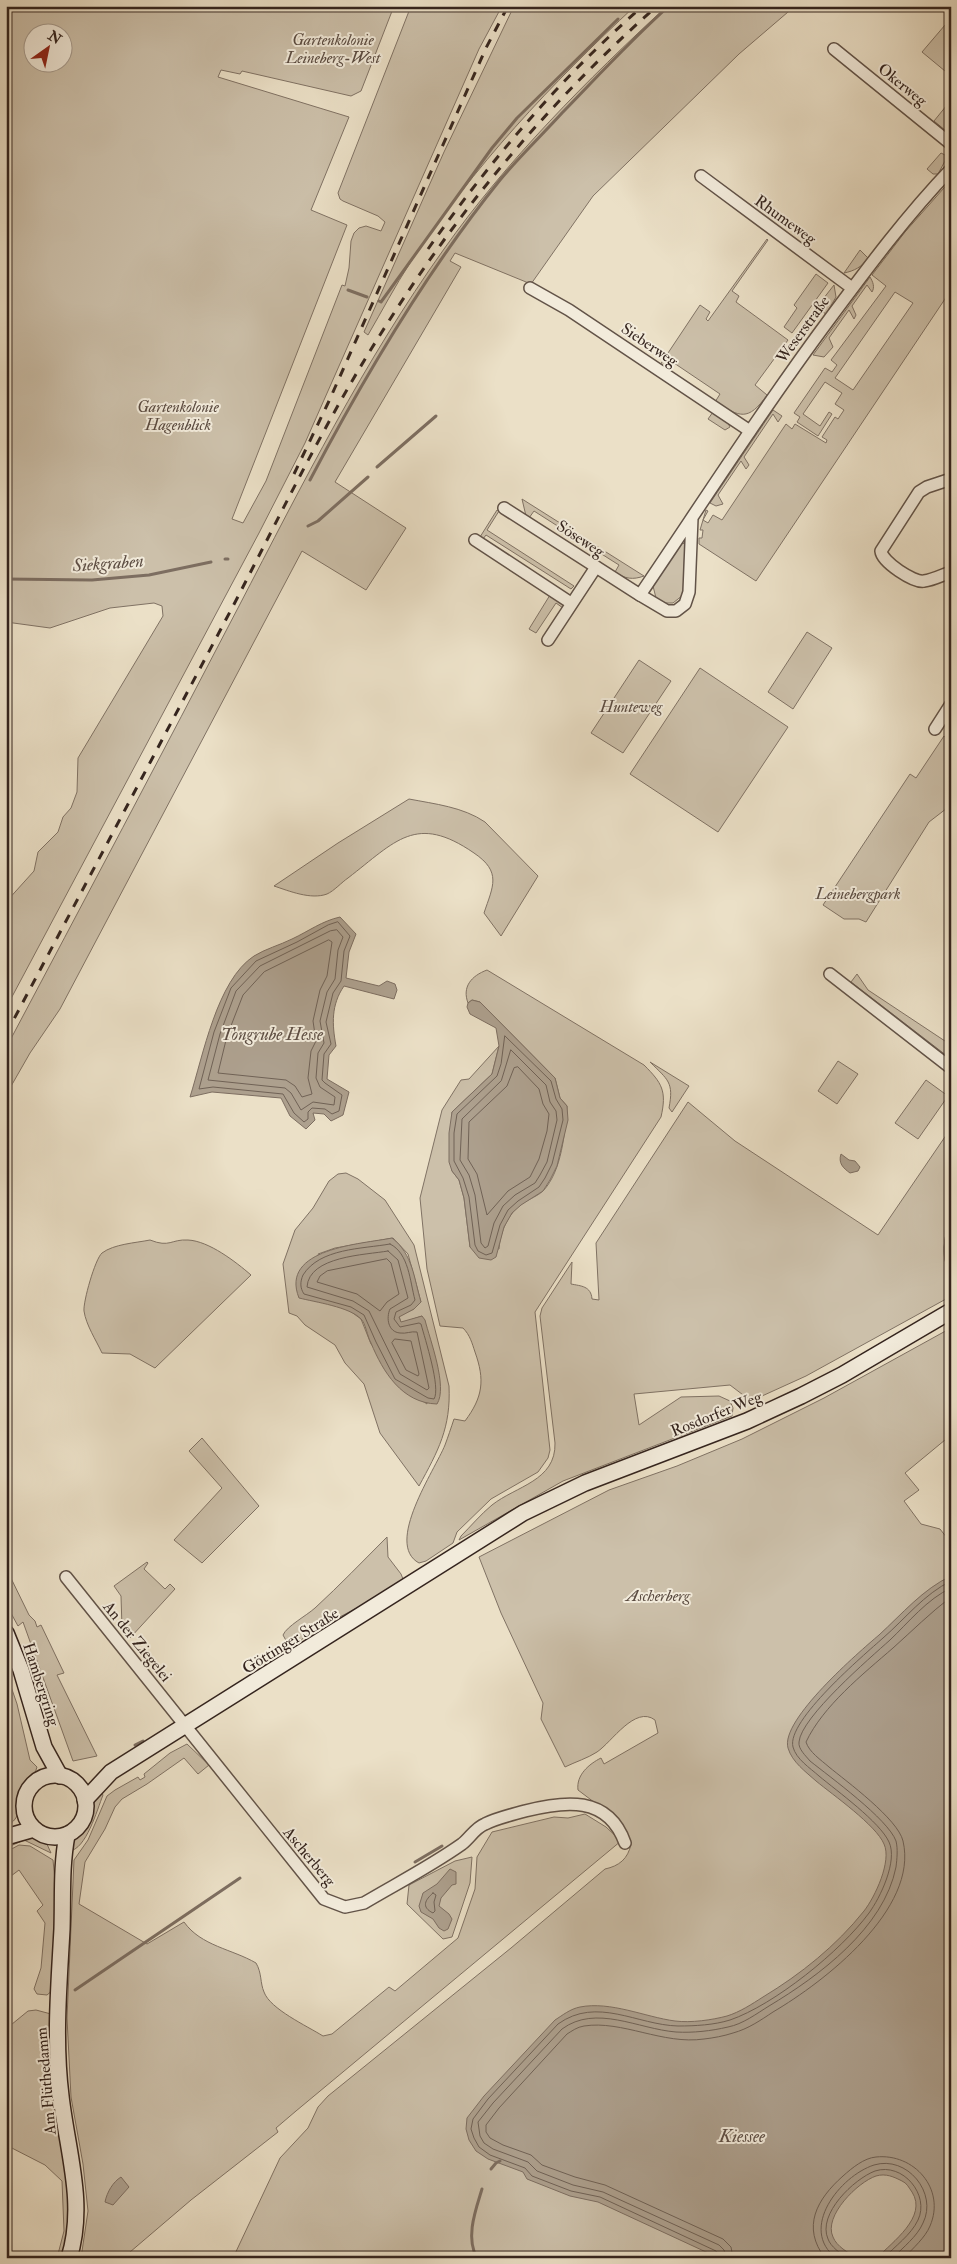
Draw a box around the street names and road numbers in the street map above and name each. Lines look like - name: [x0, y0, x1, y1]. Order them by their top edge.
- street label: Okerweg: [874, 59, 932, 111]
- street label: Rhumeweg: [751, 191, 821, 250]
- street label: Weserstraße: [771, 292, 834, 368]
- street label: Sieberweg: [617, 318, 683, 372]
- street label: Söseweg: [553, 516, 609, 562]
- street label: Rosdorfer Weg: [668, 1386, 766, 1441]
- street label: An der Ziegelei: [98, 1596, 176, 1686]
- street label: Göttinger Straße: [239, 1603, 343, 1678]
- street label: Hambergring: [18, 1640, 64, 1730]
- street label: Ascherberg: [278, 1822, 341, 1891]
- street label: Am Flüthedamm: [31, 2026, 61, 2136]

